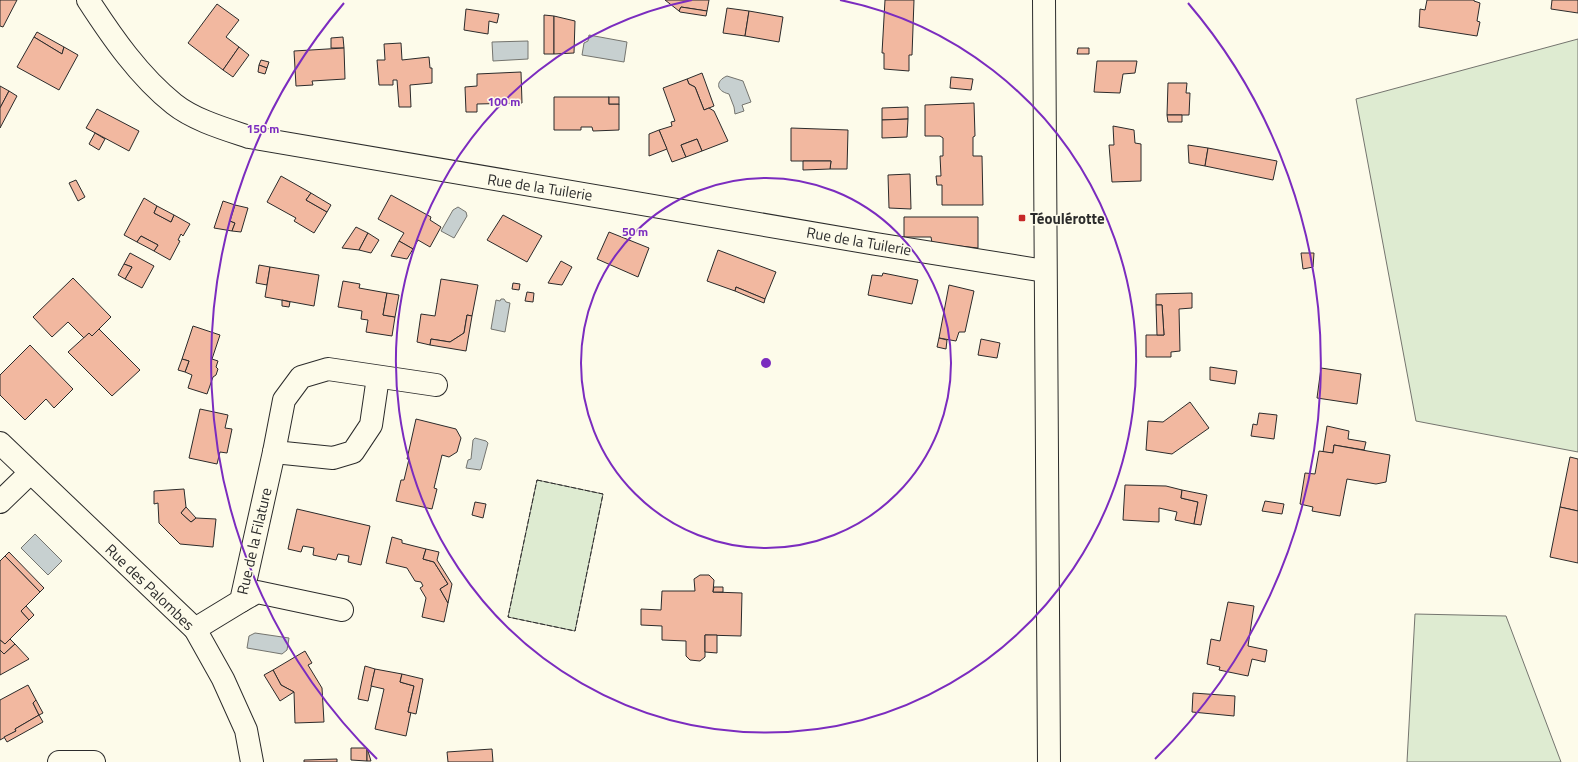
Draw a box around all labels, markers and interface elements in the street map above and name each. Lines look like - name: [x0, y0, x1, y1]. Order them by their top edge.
- text: 100 m: [488, 92, 520, 111]
- text: 150 m: [247, 119, 279, 138]
- street label: Rue de la Tuilerie: [486, 167, 594, 207]
- place label: Téoulérotte: [1030, 207, 1105, 230]
- marker: Téoulérotte: [1017, 213, 1027, 223]
- street label: Rue de la Tuilerie: [805, 220, 913, 262]
- text: 50 m: [622, 222, 648, 241]
- centre of rings: [759, 356, 773, 370]
- street label: Rue de la Filature: [231, 485, 277, 597]
- street label: Rue des Palombes: [100, 538, 200, 636]

